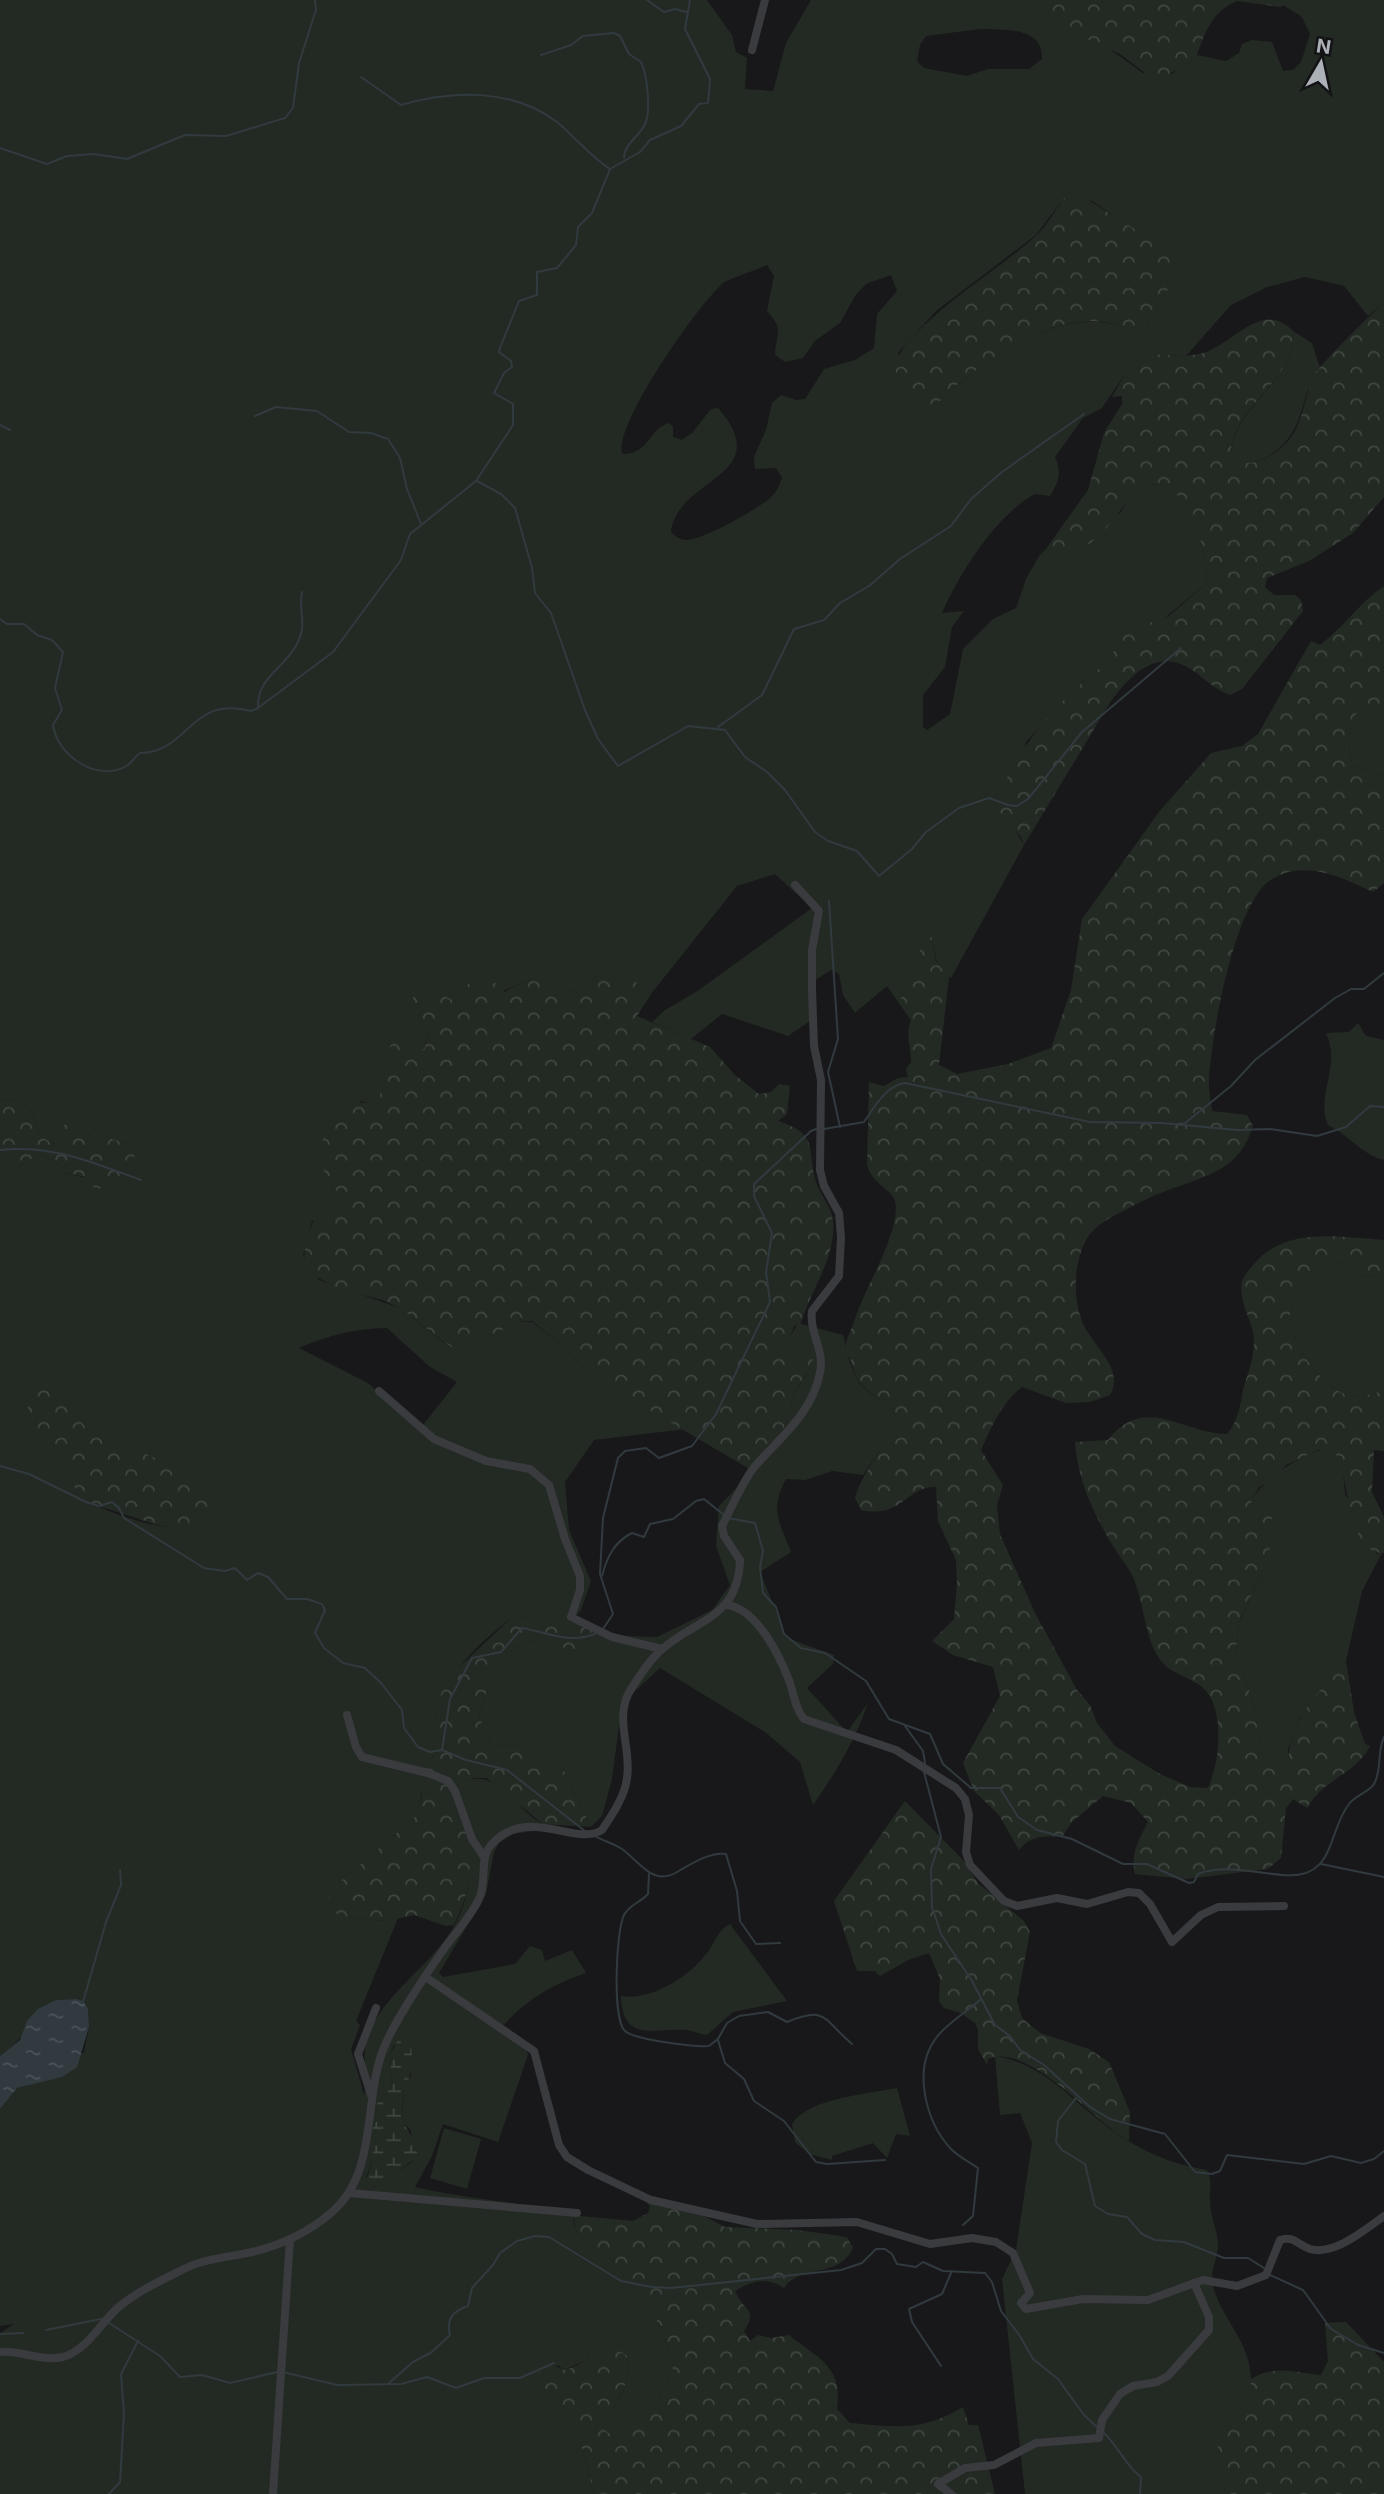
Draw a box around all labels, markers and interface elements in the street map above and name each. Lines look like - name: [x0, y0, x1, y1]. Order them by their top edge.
- north arrow: [1286, 28, 1356, 98]
- text: N: [1315, 34, 1333, 59]

